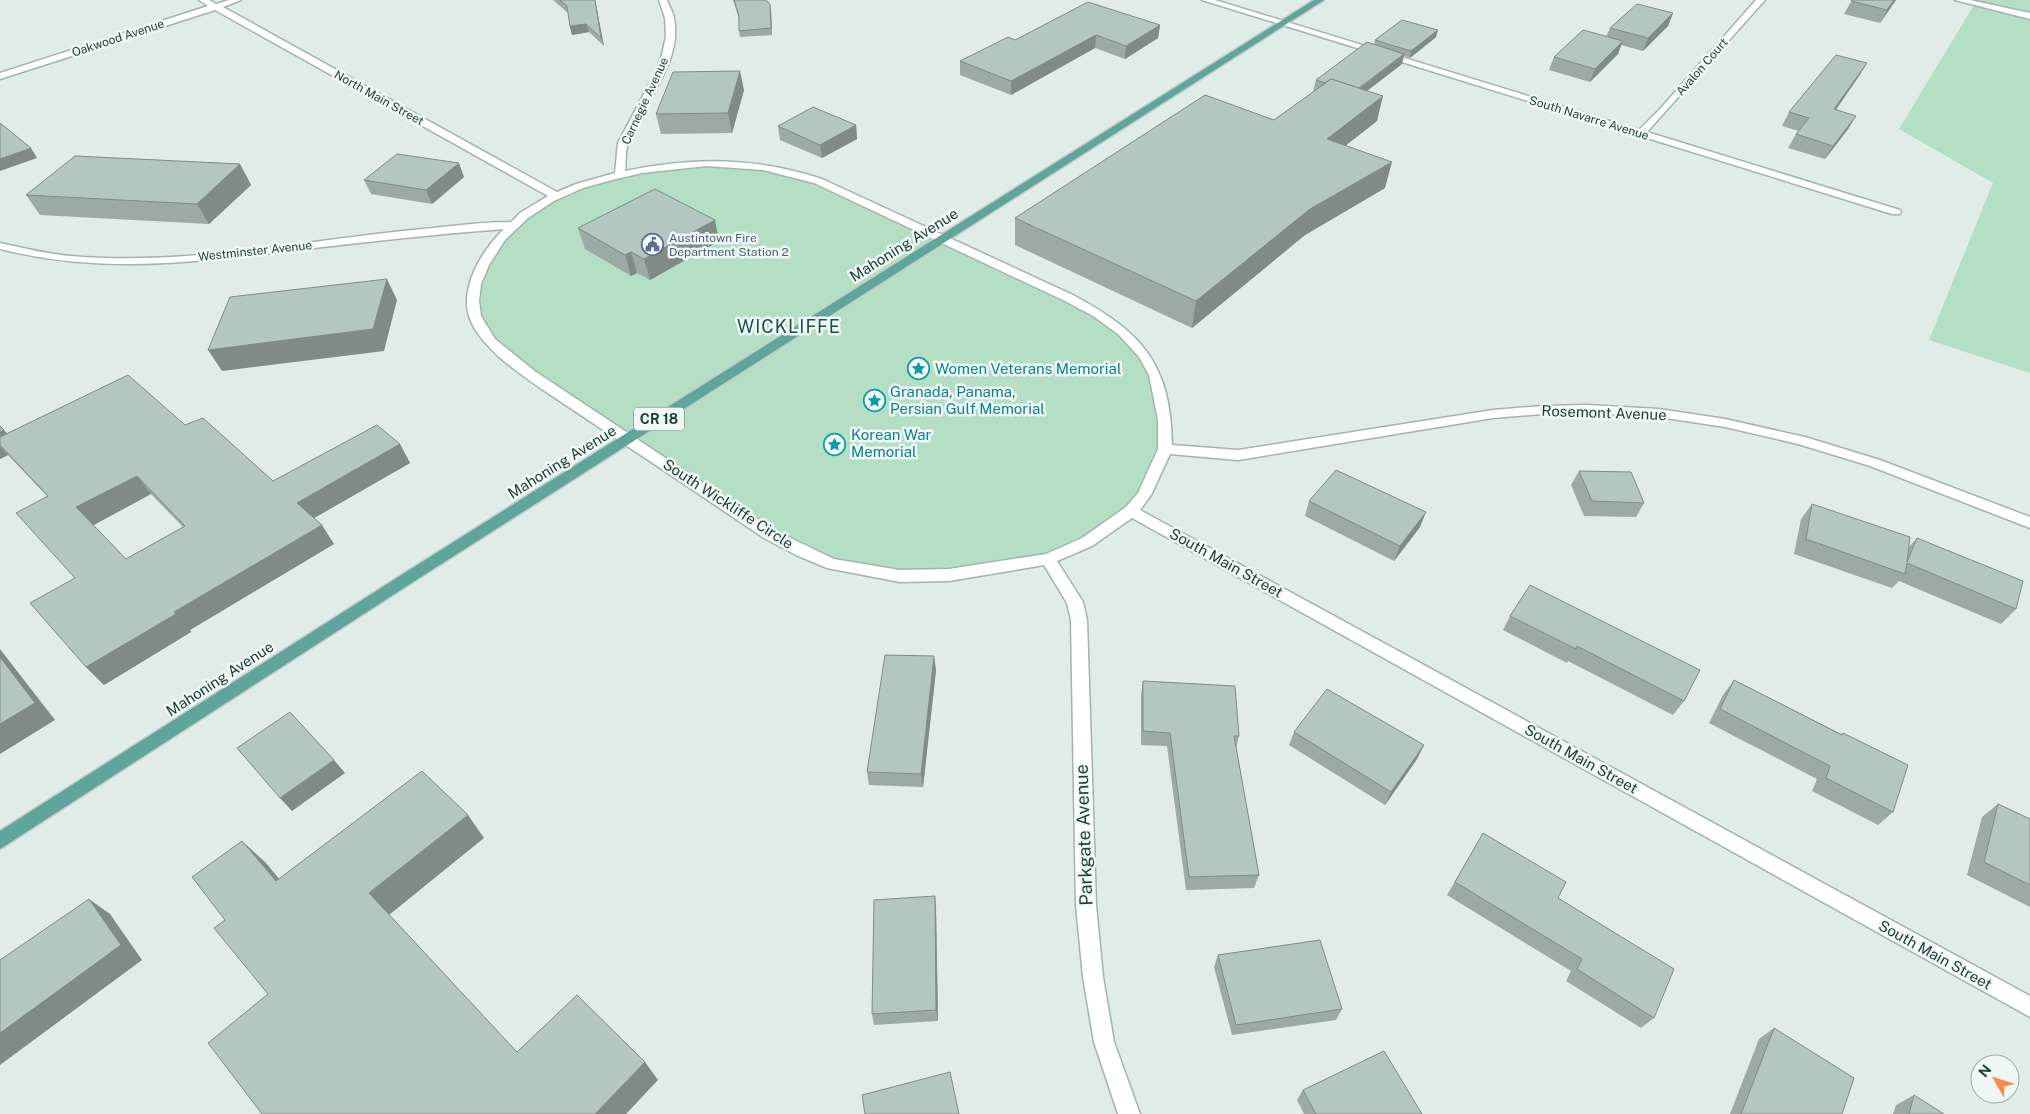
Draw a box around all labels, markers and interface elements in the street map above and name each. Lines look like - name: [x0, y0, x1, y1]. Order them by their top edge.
- street label: Oakwood Avenue: [70, 16, 166, 60]
- street label: Avalon Court: [1673, 35, 1731, 99]
- street label: Carnegie Avenue: [619, 55, 671, 147]
- street label: North Main Street: [332, 68, 426, 129]
- street label: South Navarre Avenue: [1527, 93, 1651, 143]
- street label: Mahoning Avenue: [847, 204, 961, 285]
- place label: Austintown Fire Department Station 2: [669, 231, 789, 259]
- public building icon: Austintown Fire Department Station 2: [641, 233, 665, 257]
- street label: Westminster Avenue: [197, 238, 313, 264]
- district label: WICKLIFFE: [737, 316, 841, 337]
- place icon: Women Veterans Memorial: [907, 357, 931, 381]
- place label: Women Veterans Memorial: [935, 360, 1121, 377]
- place label: Granada, Panama, Persian Gulf Memorial: [890, 383, 1045, 417]
- place icon: Granada, Panama, Persian Gulf Memorial: [862, 389, 886, 413]
- street label: Rosemont Avenue: [1541, 402, 1667, 423]
- road number: CR 18: [634, 408, 684, 430]
- street label: Mahoning Avenue: [505, 421, 619, 502]
- place label: Korean War Memorial: [851, 426, 932, 460]
- place icon: Korean War Memorial: [823, 432, 847, 456]
- street label: South Wickliffe Circle: [660, 455, 797, 552]
- street label: South Main Street: [1167, 524, 1286, 601]
- street label: Mahoning Avenue: [163, 638, 276, 720]
- street label: South Main Street: [1522, 720, 1641, 797]
- street label: Parkgate Avenue: [1071, 764, 1096, 906]
- street label: South Main Street: [1876, 916, 1995, 993]
- north arrow: [1970, 1054, 2020, 1104]
- text: N: [1975, 1062, 1995, 1080]

